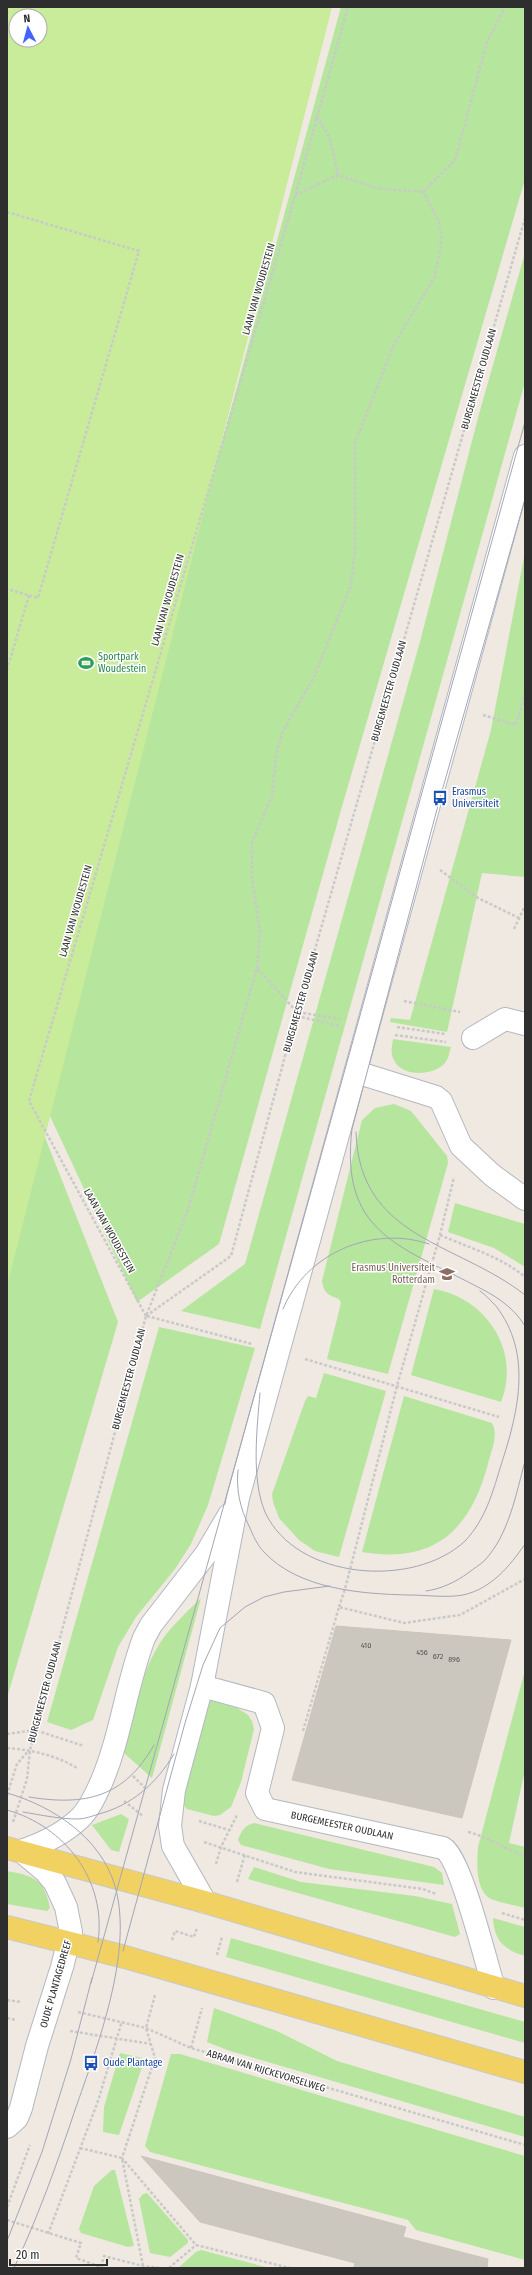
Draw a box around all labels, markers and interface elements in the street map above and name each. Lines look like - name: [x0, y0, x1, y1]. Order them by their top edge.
- north arrow: [8, 8, 48, 48]
- text: N: [23, 12, 31, 25]
- street label: LAAN VAN WOUDESTEIN: [240, 242, 278, 336]
- street label: BURGEMEESTER OUDLAAN: [459, 327, 499, 431]
- street label: LAAN VAN WOUDESTEIN: [149, 553, 187, 647]
- street label: BURGEMEESTER OUDLAAN: [369, 639, 409, 743]
- place label: Sportpark Woudestein: [98, 651, 146, 675]
- sports icon: Sportpark Woudestein: [77, 654, 95, 672]
- place label: Erasmus Universiteit: [452, 786, 500, 810]
- bus stop icon: Erasmus Universiteit: [431, 789, 449, 807]
- street label: LAAN VAN WOUDESTEIN: [57, 864, 95, 958]
- street label: BURGEMEESTER OUDLAAN: [281, 950, 321, 1054]
- street label: LAAN VAN WOUDESTEIN: [81, 1187, 137, 1275]
- place label: Erasmus Universiteit Rotterdam: [352, 1262, 436, 1286]
- school or university icon: Erasmus Universiteit Rotterdam: [438, 1265, 456, 1283]
- street label: BURGEMEESTER OUDLAAN: [110, 1327, 148, 1431]
- street label: BURGEMEESTER OUDLAAN: [26, 1640, 64, 1744]
- house number: 410: [361, 1641, 371, 1650]
- house number: 456: [416, 1648, 428, 1657]
- house number: 672: [433, 1652, 444, 1661]
- house number: 896: [448, 1655, 460, 1664]
- street label: BURGEMEESTER OUDLAAN: [290, 1809, 394, 1843]
- street label: OUDE PLANTAGEDREEF: [38, 1938, 74, 2029]
- street label: ABRAM VAN RIJCKEVORSELWEG: [205, 2047, 327, 2095]
- bus stop icon: Oude Plantage: [82, 2054, 100, 2072]
- place label: Oude Plantage: [103, 2057, 163, 2069]
- scale bar: [10, 2241, 107, 2267]
- text: 20 m: [16, 2248, 40, 2262]

